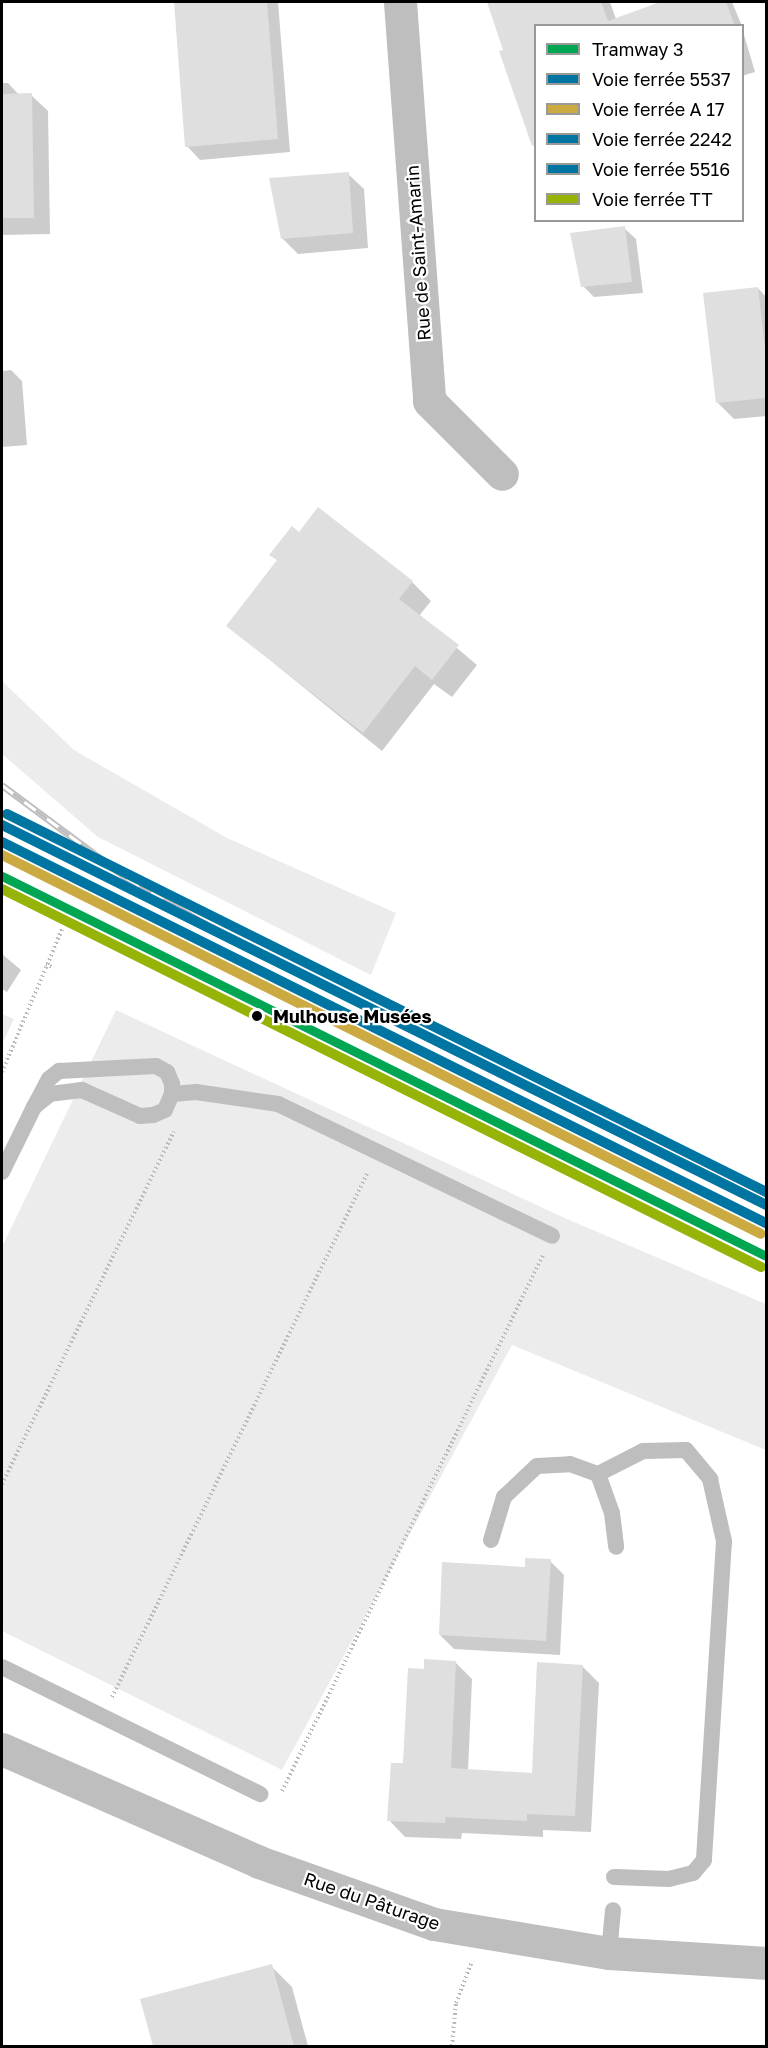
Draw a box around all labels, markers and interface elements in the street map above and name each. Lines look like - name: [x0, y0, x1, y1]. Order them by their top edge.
- legend: [534, 24, 744, 222]
- text: Tramway 3: [592, 38, 683, 60]
- text: Voie ferrée 5537: [592, 68, 731, 90]
- text: Voie ferrée A 17: [592, 98, 724, 120]
- text: Voie ferrée 2242: [592, 128, 732, 150]
- text: Voie ferrée 5516: [592, 158, 730, 180]
- street label: Rue de Saint-Amarin: [401, 165, 435, 341]
- text: Voie ferrée TT: [592, 188, 713, 210]
- marker: Mulhouse Musées: [246, 1005, 268, 1027]
- place label: Mulhouse Musées: [273, 1005, 431, 1027]
- street label: Rue du Pâturage: [301, 1868, 443, 1934]

